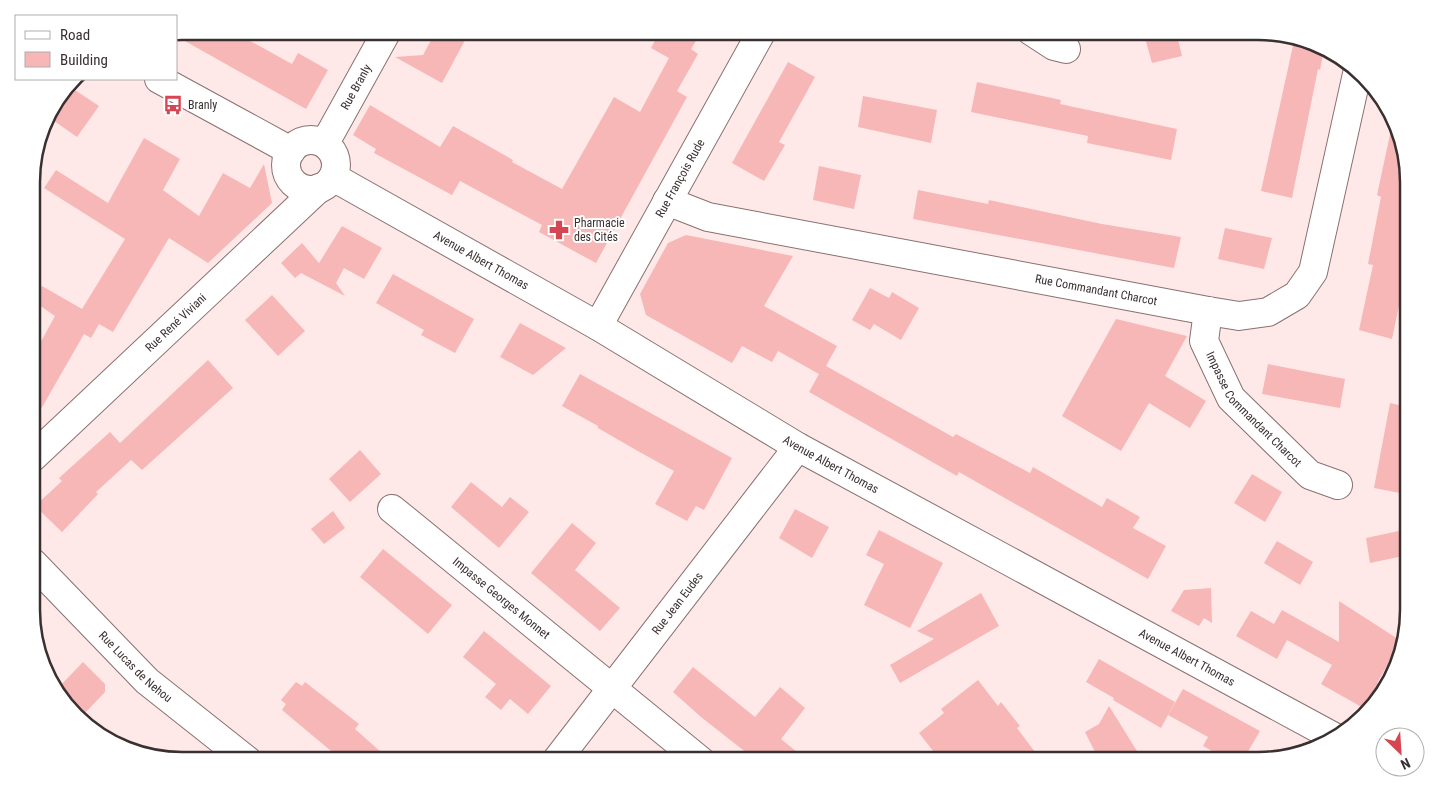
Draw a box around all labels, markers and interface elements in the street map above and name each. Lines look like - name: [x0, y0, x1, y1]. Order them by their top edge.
- legend: [15, 15, 178, 80]
- text: Road: [60, 26, 90, 44]
- text: Building: [60, 51, 108, 69]
- street label: Rue Branly: [338, 62, 374, 112]
- bus stop icon: Branly: [162, 94, 184, 116]
- place label: Branly: [188, 98, 217, 112]
- street label: Rue François Rude: [653, 136, 708, 220]
- place label: Pharmacie des Cités: [574, 216, 625, 244]
- pharmacy icon: Pharmacie des Cités: [548, 219, 570, 241]
- street label: Avenue Albert Thomas: [431, 228, 531, 293]
- street label: Rue Commandant Charcot: [1034, 272, 1159, 308]
- street label: Rue René Viviani: [142, 291, 209, 355]
- street label: Impasse Commandant Charcot: [1203, 349, 1305, 470]
- street label: Avenue Albert Thomas: [780, 433, 881, 496]
- street label: Impasse Georges Monnet: [450, 554, 553, 642]
- street label: Rue Jean Eudes: [649, 569, 706, 637]
- street label: Avenue Albert Thomas: [1137, 626, 1237, 689]
- street label: Rue Lucas de Nehou: [96, 628, 175, 705]
- north arrow: [1375, 727, 1425, 777]
- text: N: [1398, 755, 1413, 773]

